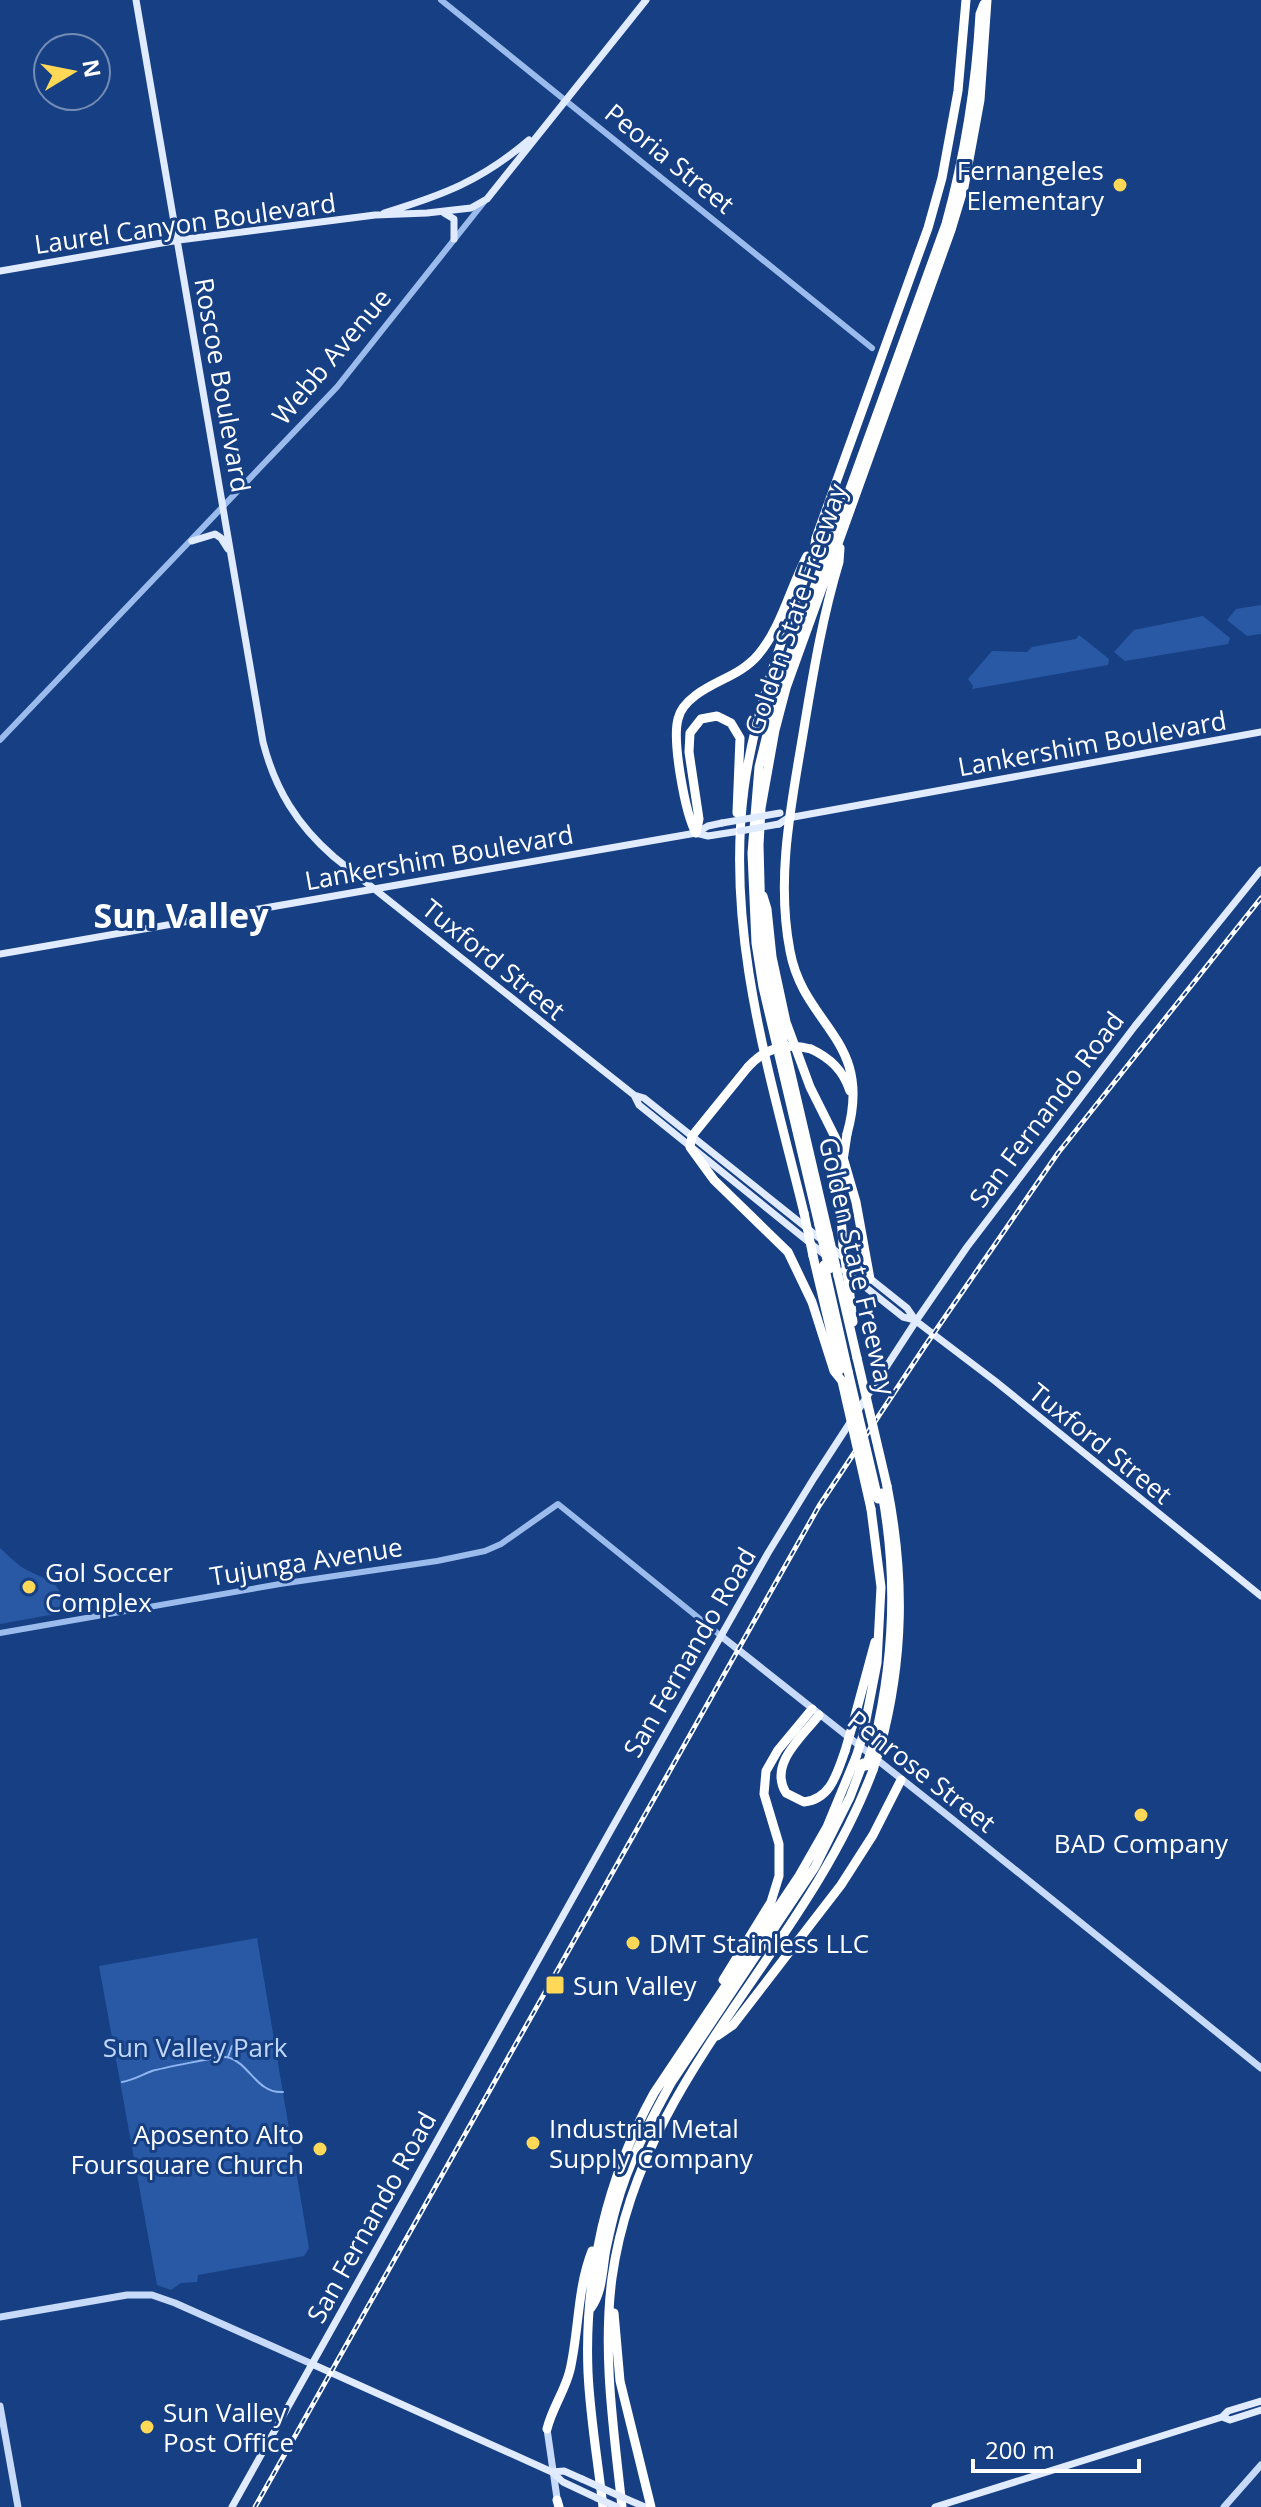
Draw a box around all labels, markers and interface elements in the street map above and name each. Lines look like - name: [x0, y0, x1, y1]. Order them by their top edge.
- north arrow: [32, 32, 112, 112]
- text: N: [76, 57, 109, 80]
- street label: Peoria Street: [598, 95, 742, 221]
- place label: Fernangeles Elementary: [957, 152, 1105, 218]
- marker: Fernangeles Elementary: [1111, 176, 1129, 194]
- street label: Laurel Canyon Boulevard: [32, 184, 338, 262]
- street label: Roscoe Boulevard: [186, 275, 260, 495]
- street label: Webb Avenue: [263, 280, 399, 432]
- street label: Golden State Freeway: [735, 478, 855, 740]
- street label: Lankershim Boulevard: [955, 702, 1229, 784]
- street label: Lankershim Boulevard: [302, 816, 576, 898]
- street label: Tuxford Street: [415, 890, 573, 1028]
- district label: Sun Valley: [93, 892, 269, 938]
- street label: San Fernando Road: [960, 1004, 1132, 1214]
- street label: Golden State Freeway: [811, 1133, 905, 1399]
- street label: Tuxford Street: [1022, 1374, 1180, 1512]
- street label: Tujunga Avenue: [207, 1528, 405, 1594]
- street label: San Fernando Road: [614, 1540, 764, 1764]
- place label: Gol Soccer Complex: [45, 1554, 173, 1620]
- marker: Gol Soccer Complex: [20, 1578, 38, 1596]
- street label: Penrose Street: [840, 1702, 1004, 1840]
- marker: BAD Company: [1132, 1806, 1150, 1824]
- place label: BAD Company: [1054, 1825, 1229, 1861]
- place label: DMT Stainless LLC: [649, 1925, 869, 1961]
- marker: DMT Stainless LLC: [624, 1934, 642, 1952]
- place label: Sun Valley: [573, 1967, 698, 2003]
- marker: Sun Valley: [544, 1974, 566, 1996]
- park label: Sun Valley Park: [103, 2029, 288, 2065]
- street label: San Fernando Road: [298, 2105, 444, 2329]
- place label: Industrial Metal Supply Company: [549, 2110, 754, 2176]
- place label: Aposento Alto Foursquare Church: [70, 2116, 304, 2182]
- marker: Industrial Metal Supply Company: [524, 2134, 542, 2152]
- marker: Aposento Alto Foursquare Church: [311, 2140, 329, 2158]
- place label: Sun Valley Post Office: [163, 2394, 294, 2460]
- marker: Sun Valley Post Office: [138, 2418, 156, 2436]
- scale bar: [973, 2423, 1139, 2473]
- text: 200 m: [985, 2433, 1055, 2466]

